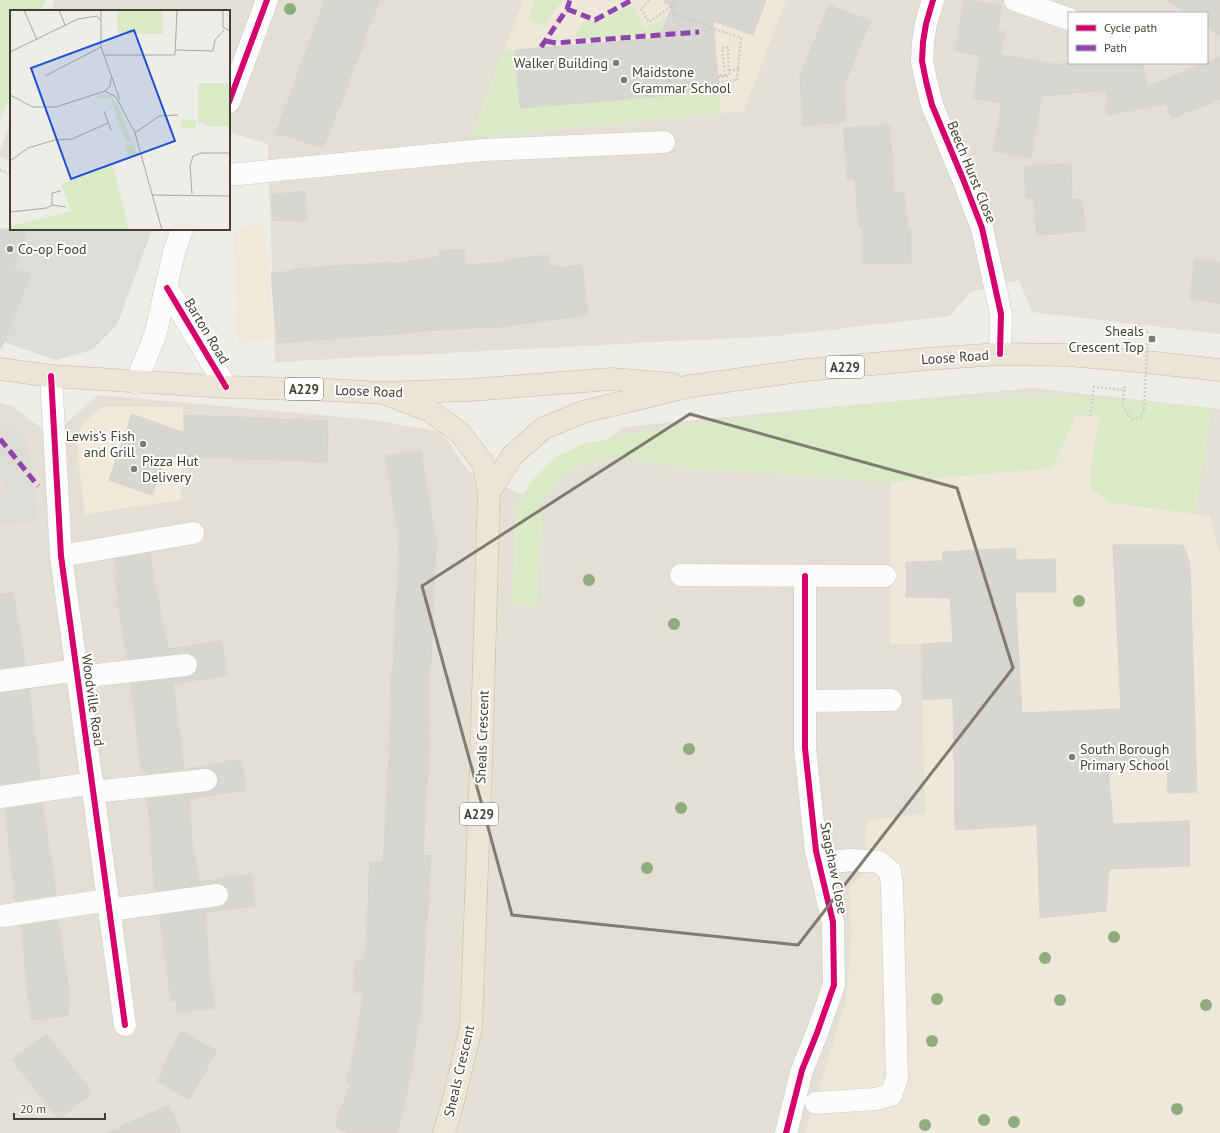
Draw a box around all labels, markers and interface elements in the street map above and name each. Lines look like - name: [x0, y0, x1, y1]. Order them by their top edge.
- inset map: [10, 10, 230, 230]
- legend: [1068, 12, 1208, 64]
- text: Cycle path: [1104, 20, 1157, 35]
- text: Path: [1104, 40, 1127, 55]
- place label: Walker Building: [514, 54, 608, 72]
- marker: Walker Building: [611, 58, 621, 68]
- place label: Maidstone Grammar School: [632, 63, 731, 97]
- marker: Maidstone Grammar School: [619, 75, 629, 85]
- street label: Beech Hurst Close: [943, 118, 1001, 226]
- place label: Co-op Food: [18, 240, 87, 258]
- marker: Co-op Food: [5, 244, 15, 254]
- street label: Barton Road: [180, 295, 234, 367]
- place label: Sheals Crescent Top: [1069, 322, 1144, 356]
- marker: Sheals Crescent Top: [1147, 334, 1157, 344]
- street label: Loose Road: [921, 346, 989, 368]
- road number: A229: [826, 356, 864, 378]
- road number: A229: [285, 378, 323, 400]
- street label: Loose Road: [335, 381, 403, 401]
- place label: Lewis’s Fish and Grill: [66, 427, 135, 461]
- marker: Lewis’s Fish and Grill: [138, 439, 148, 449]
- place label: Pizza Hut Delivery: [142, 452, 199, 486]
- marker: Pizza Hut Delivery: [129, 464, 139, 474]
- street label: Woodville Road: [78, 653, 108, 747]
- street label: Sheals Crescent: [471, 690, 493, 784]
- place label: South Borough Primary School: [1080, 740, 1169, 774]
- marker: South Borough Primary School: [1067, 752, 1077, 762]
- road number: A229: [460, 803, 498, 825]
- street label: Stagshaw Close: [816, 820, 852, 916]
- street label: Sheals Crescent: [440, 1023, 478, 1119]
- scale bar: [14, 1095, 105, 1121]
- text: 20 m: [20, 1101, 46, 1116]

